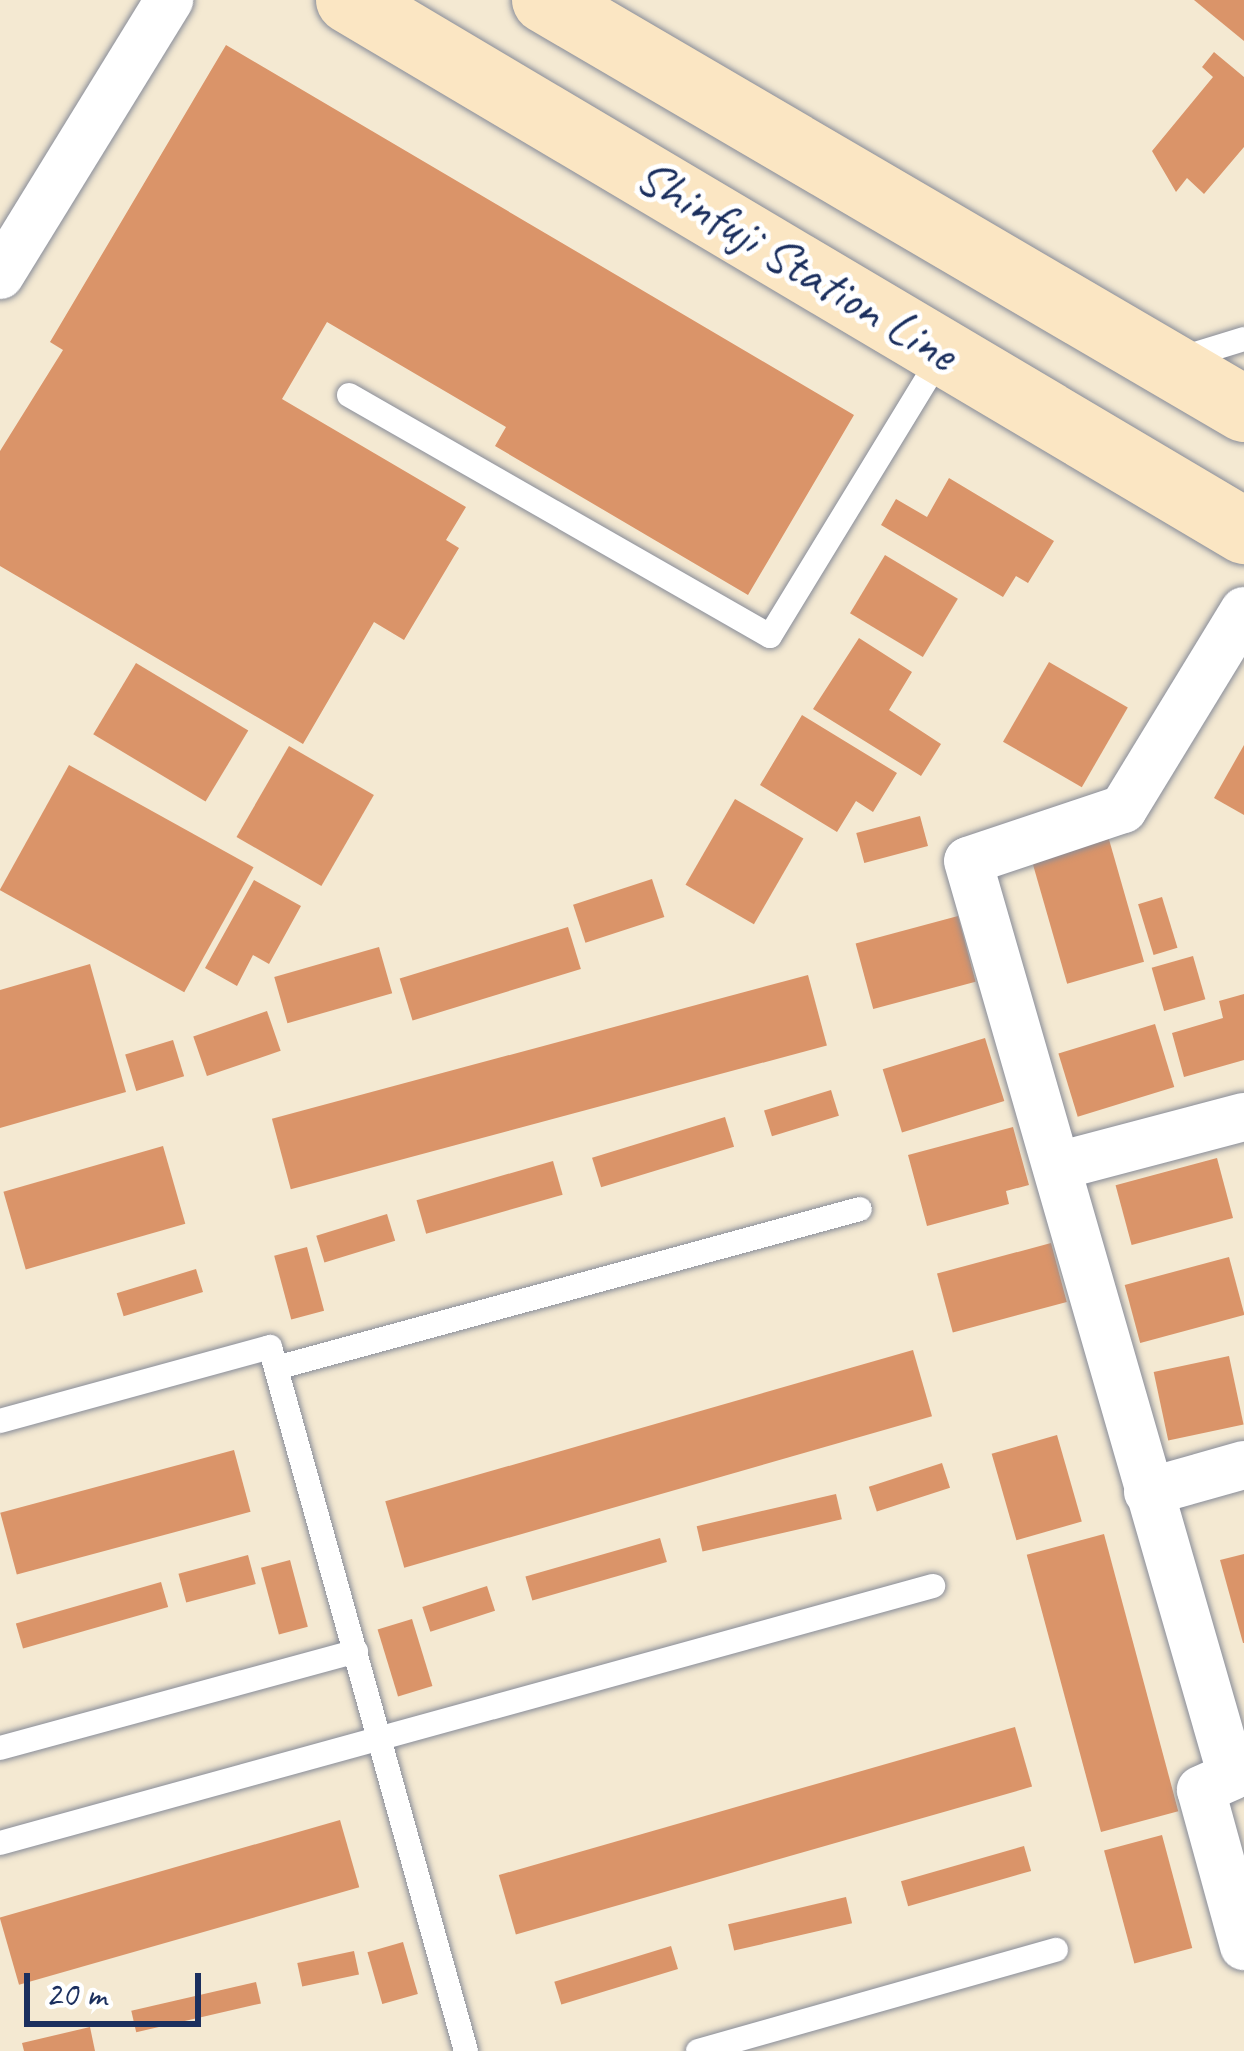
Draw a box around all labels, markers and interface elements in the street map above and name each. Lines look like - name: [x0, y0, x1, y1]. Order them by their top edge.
- street label: Shinfuji Station Line: [625, 144, 969, 384]
- scale bar: [30, 1949, 207, 2023]
- text: 20 m: [45, 1971, 106, 2017]

